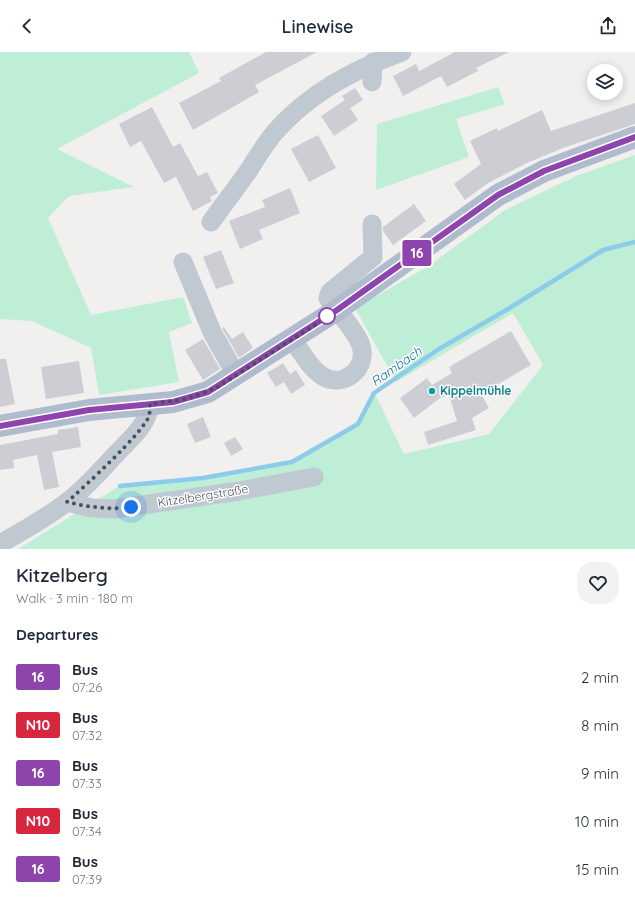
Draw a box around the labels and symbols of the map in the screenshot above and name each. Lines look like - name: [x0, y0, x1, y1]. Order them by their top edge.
- line badge: 16: [399, 240, 435, 266]
- unlabelled marker: [318, 307, 336, 325]
- water label: Rambach: [368, 342, 425, 389]
- place label: Kippelmühle: [440, 383, 511, 398]
- marker: Kippelmühle: [427, 386, 437, 396]
- street label: Kitzelbergstraße: [157, 481, 249, 510]
- your location: [121, 497, 141, 517]

